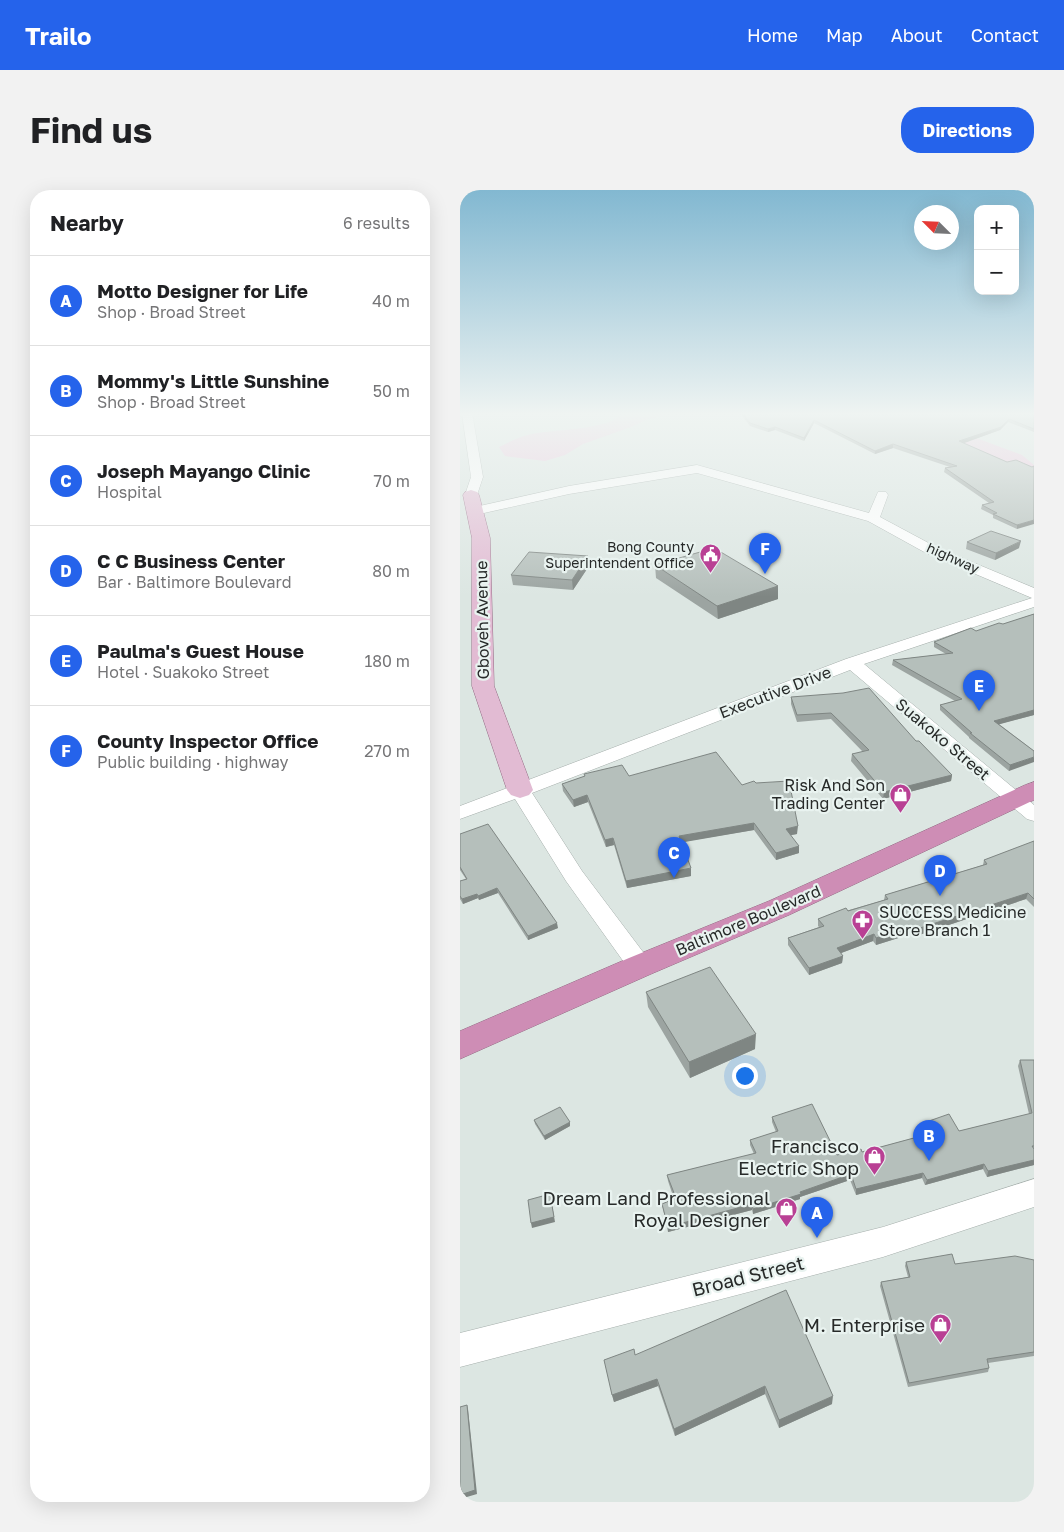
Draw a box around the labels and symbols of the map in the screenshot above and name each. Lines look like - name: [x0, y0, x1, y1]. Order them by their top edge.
- north arrow: [914, 205, 959, 250]
- pin: F: [749, 533, 781, 574]
- place label: Bong County Superintendent Office: [545, 538, 694, 571]
- street label: highway: [924, 538, 982, 577]
- public building icon: Bong County Superintendent Office: [698, 543, 722, 574]
- street label: Gboveh Avenue: [471, 561, 493, 679]
- street label: Executive Drive: [716, 661, 834, 723]
- pin: E: [963, 670, 995, 711]
- street label: Suakoko Street: [892, 694, 994, 784]
- place label: Risk And Son Trading Center: [772, 775, 885, 813]
- shop icon: Risk And Son Trading Center: [889, 782, 913, 813]
- pin: C: [658, 837, 690, 878]
- pin: D: [924, 855, 956, 896]
- street label: Baltimore Boulevard: [672, 880, 824, 960]
- place label: SUCCESS Medicine Store Branch 1: [879, 902, 1026, 940]
- pharmacy icon: SUCCESS Medicine Store Branch 1: [851, 909, 875, 940]
- your location: [732, 1063, 758, 1089]
- pin: B: [913, 1120, 945, 1161]
- place label: Francisco Electric Shop: [738, 1134, 859, 1179]
- shop icon: Francisco Electric Shop: [863, 1145, 887, 1176]
- place label: Dream Land Professional Royal Designer: [543, 1186, 771, 1231]
- shop icon: Dream Land Professional Royal Designer: [774, 1197, 798, 1228]
- pin: A: [801, 1197, 833, 1238]
- street label: Broad Street: [689, 1250, 806, 1301]
- place label: M. Enterprise: [804, 1313, 925, 1336]
- shop icon: M. Enterprise: [929, 1313, 953, 1344]

